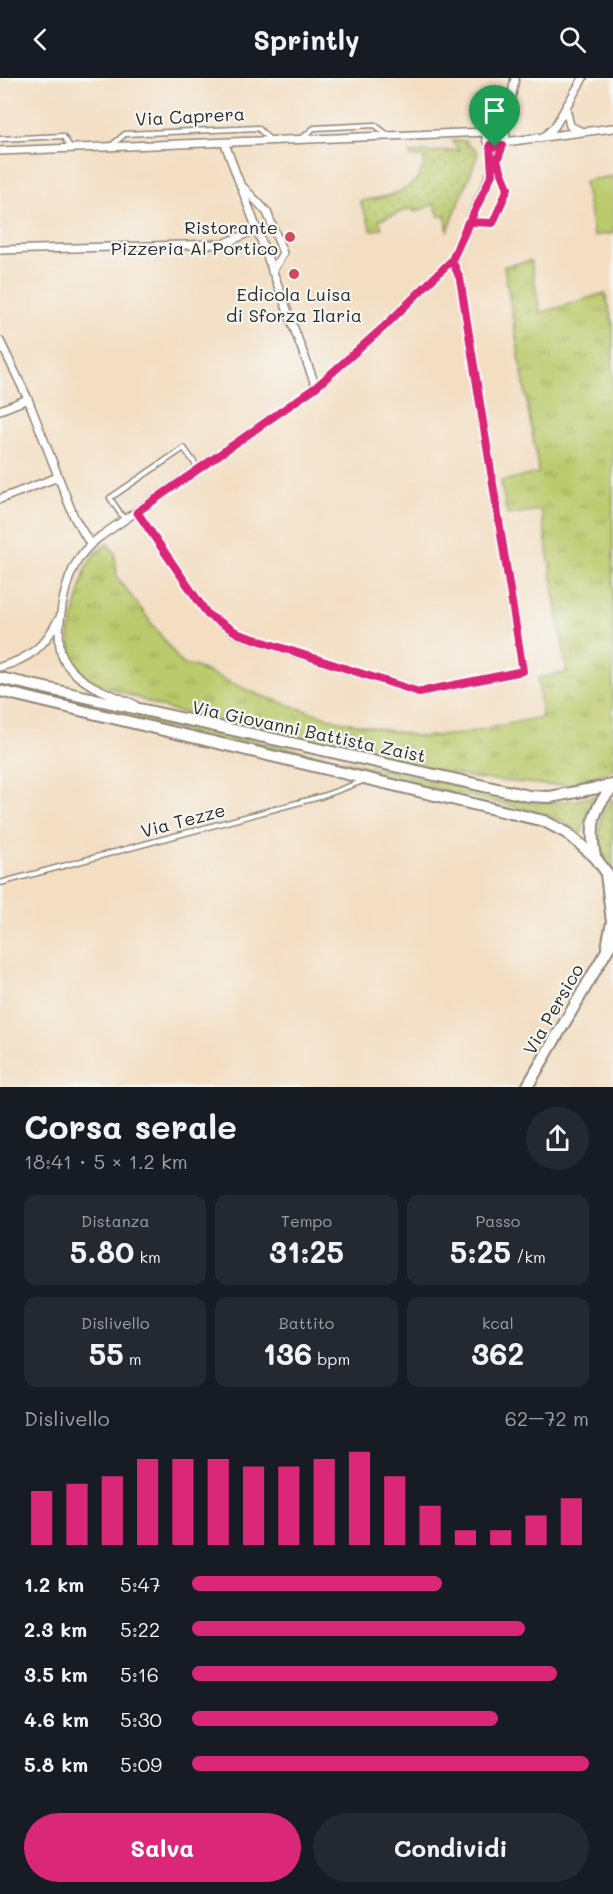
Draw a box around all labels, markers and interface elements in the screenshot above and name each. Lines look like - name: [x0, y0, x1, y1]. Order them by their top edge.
- text: Sprintly: [253, 22, 360, 57]
- icon: back: [24, 23, 57, 56]
- icon: search: [556, 23, 589, 56]
- pin: [469, 85, 520, 147]
- icon: arrive: [478, 94, 511, 127]
- street label: Via Caprera: [135, 101, 245, 131]
- place label: Ristorante Pizzeria Al Portico: [111, 215, 278, 260]
- marker: Ristorante Pizzeria Al Portico: [283, 230, 297, 244]
- marker: Edicola Luisa di Sforza Ilaria: [287, 267, 301, 281]
- place label: Edicola Luisa di Sforza Ilaria: [226, 282, 362, 327]
- street label: Via Giovanni Battista Zaist: [190, 694, 428, 768]
- street label: Via Tezze: [138, 797, 228, 843]
- street label: Via Persico: [517, 959, 589, 1059]
- text: Corsa serale: [24, 1104, 237, 1147]
- button: share: [526, 1107, 589, 1170]
- text: 18:41 · 5 × 1.2 km: [24, 1148, 188, 1174]
- text: Distanza: [81, 1210, 149, 1231]
- text: Tempo: [281, 1210, 332, 1231]
- text: Passo: [475, 1210, 520, 1231]
- text: 5.80: [70, 1231, 134, 1271]
- text: 31:25: [269, 1231, 344, 1271]
- text: 5:25: [450, 1231, 511, 1271]
- text: km: [134, 1246, 161, 1267]
- text: /km: [511, 1246, 546, 1267]
- text: Dislivello: [81, 1312, 149, 1333]
- text: Battito: [279, 1312, 334, 1333]
- text: kcal: [482, 1312, 514, 1333]
- text: 55: [89, 1333, 124, 1373]
- text: 136: [263, 1333, 312, 1373]
- text: 362: [471, 1333, 524, 1373]
- text: m: [124, 1348, 142, 1369]
- text: bpm: [312, 1348, 350, 1369]
- text: Dislivello: [24, 1405, 110, 1431]
- text: 62–72 m: [505, 1405, 589, 1431]
- text: 1.2 km: [24, 1571, 84, 1597]
- text: 5:47: [120, 1571, 161, 1597]
- text: 2.3 km: [24, 1616, 87, 1642]
- text: 5:22: [120, 1616, 160, 1642]
- text: 3.5 km: [24, 1661, 88, 1687]
- text: 5:16: [120, 1661, 159, 1687]
- text: 4.6 km: [24, 1706, 89, 1732]
- text: 5:30: [120, 1706, 162, 1732]
- text: 5.8 km: [24, 1751, 88, 1777]
- text: 5:09: [120, 1751, 162, 1777]
- button: Salva: [24, 1813, 301, 1882]
- button: Condividi: [313, 1813, 589, 1882]

